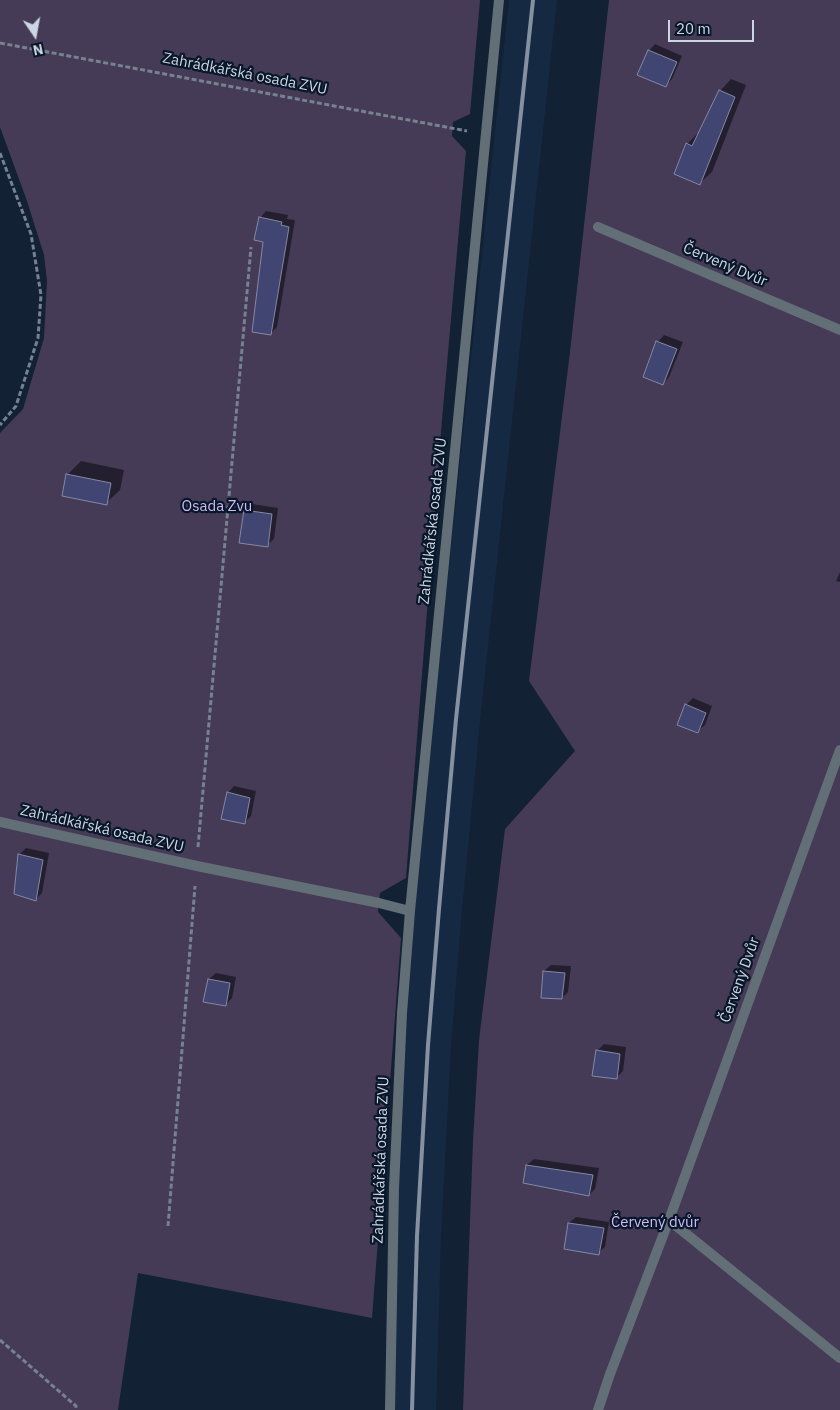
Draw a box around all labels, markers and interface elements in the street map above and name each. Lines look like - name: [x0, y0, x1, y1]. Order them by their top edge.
- north arrow: [10, 10, 60, 60]
- scale bar: [670, 10, 756, 42]
- text: 20 m: [676, 19, 711, 38]
- text: N: [31, 40, 45, 60]
- street label: Zahrádkářská osada ZVU: [161, 49, 329, 99]
- street label: Červený Dvůr: [680, 239, 770, 291]
- street label: Zahrádkářská osada ZVU: [415, 437, 451, 605]
- park label: Osada Zvu: [182, 498, 252, 516]
- street label: Zahrádkářská osada ZVU: [18, 801, 186, 857]
- street label: Červený Dvůr: [716, 935, 764, 1025]
- street label: Zahrádkářská osada ZVU: [369, 1076, 393, 1244]
- park label: Červený dvůr: [611, 1214, 699, 1232]

